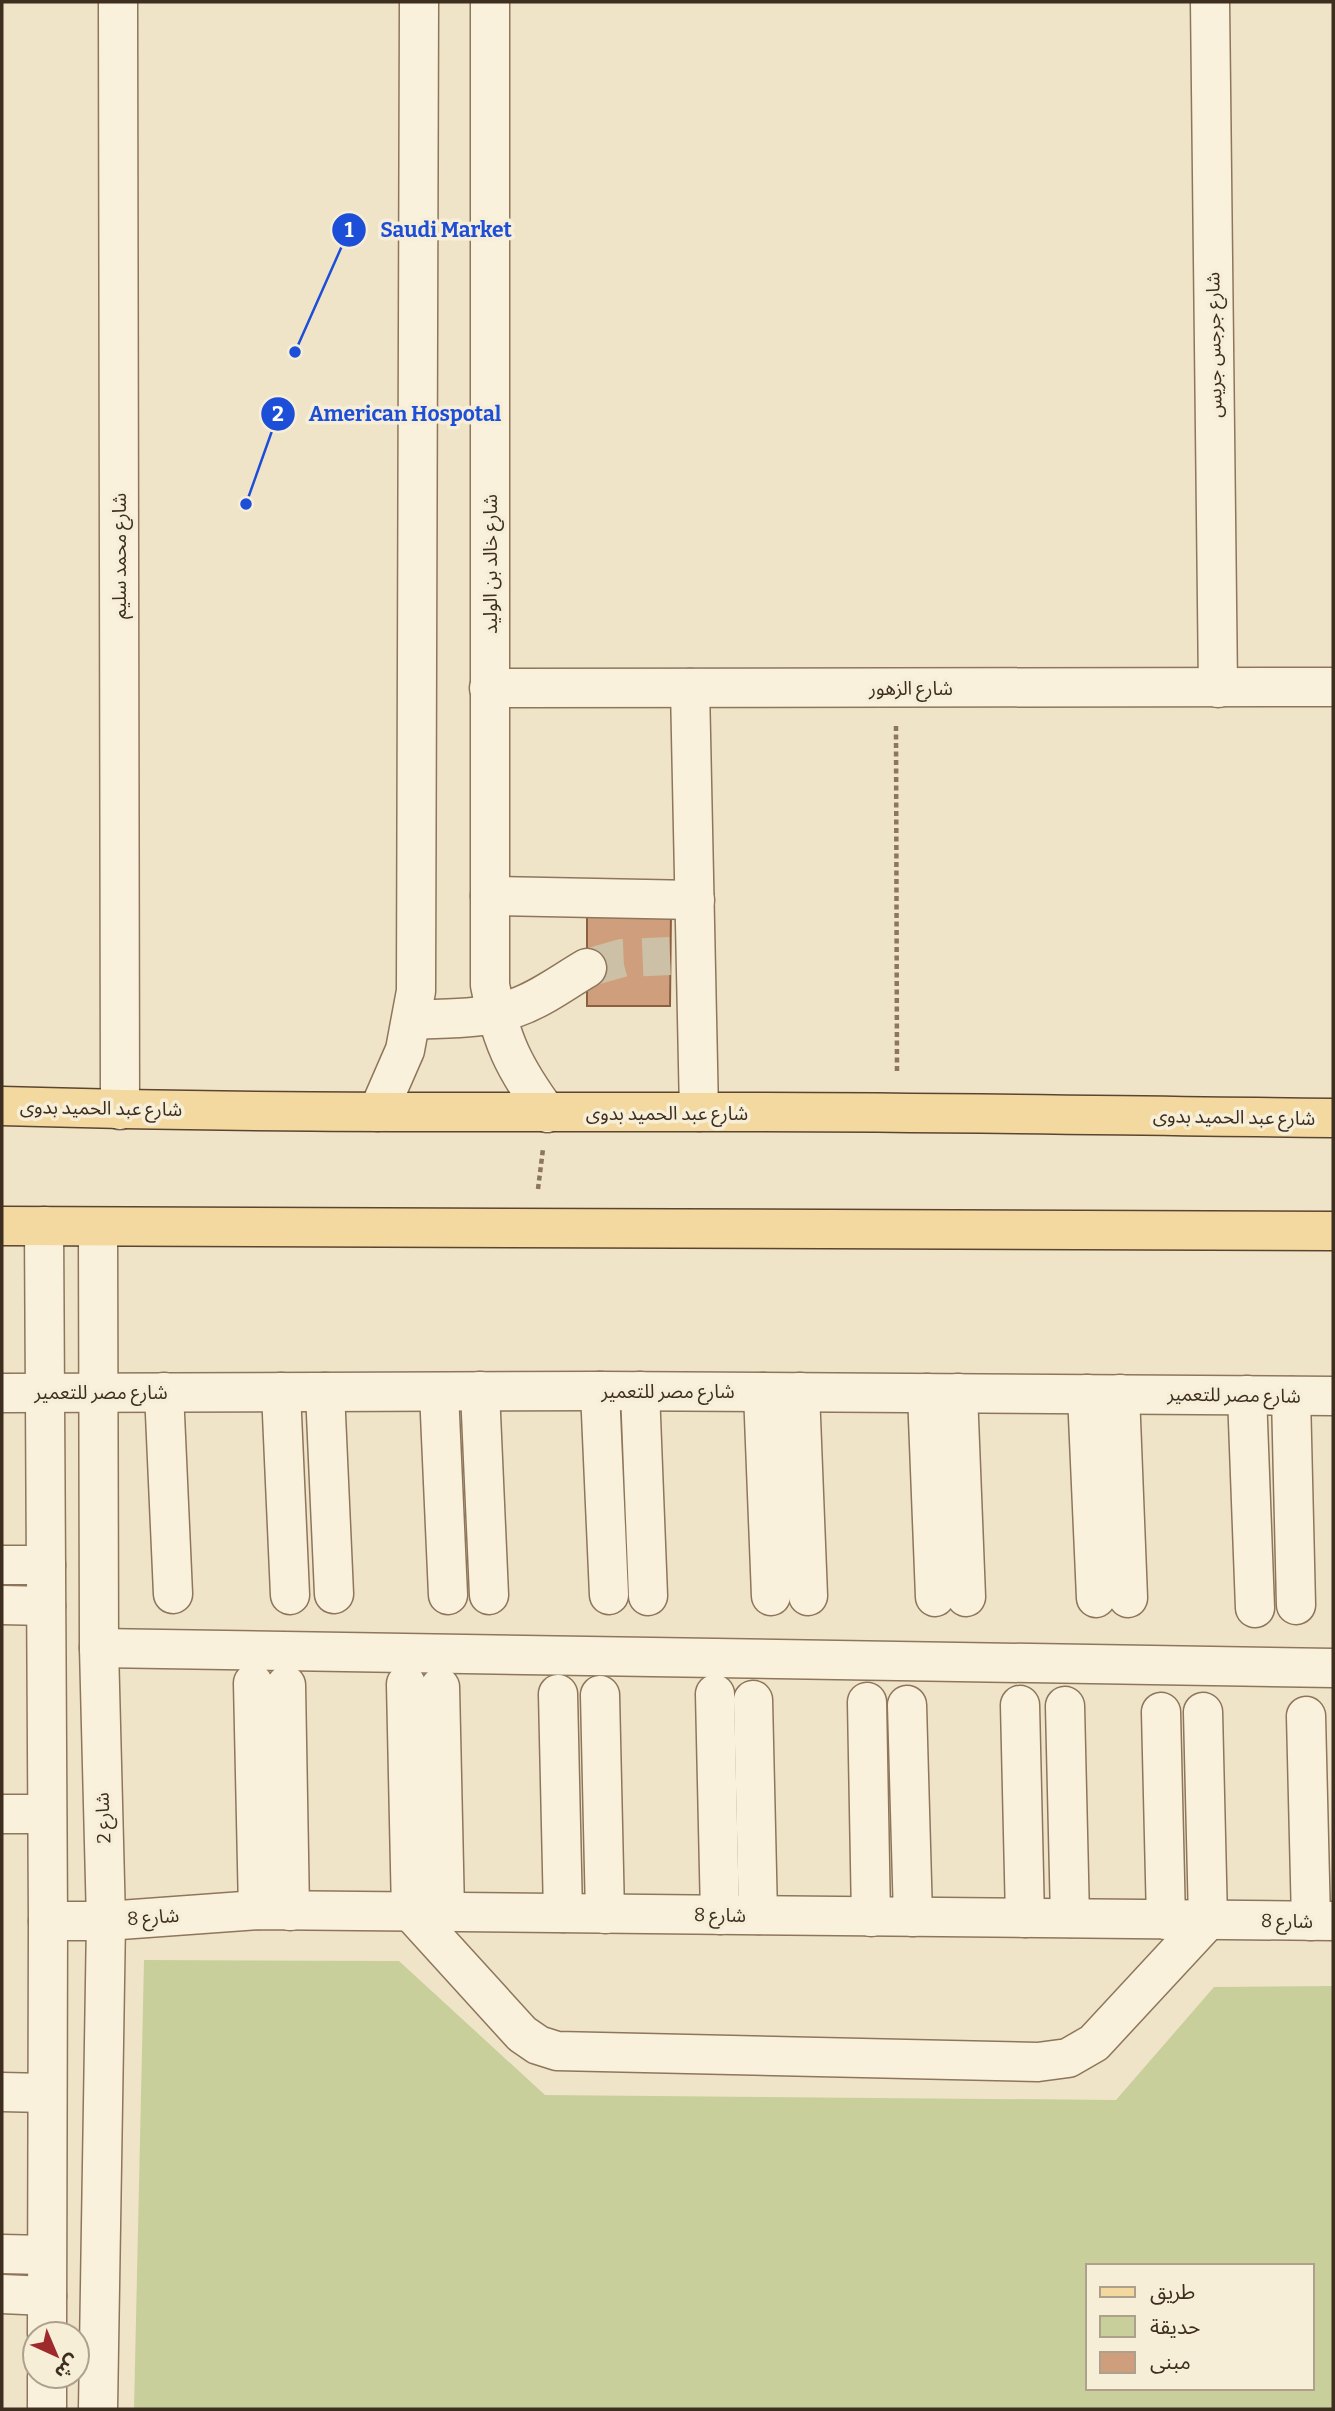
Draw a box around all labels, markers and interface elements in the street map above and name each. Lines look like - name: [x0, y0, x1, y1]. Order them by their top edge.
- callout: Saudi Market: [331, 209, 526, 251]
- text: 1: [344, 217, 354, 243]
- text: Saudi Market: [380, 217, 512, 243]
- street label: شارع جرجس جريس: [1201, 272, 1229, 418]
- callout: American Hospotal: [260, 393, 516, 435]
- text: 2: [272, 401, 284, 427]
- text: American Hospotal: [309, 401, 502, 427]
- street label: شارع محمد سليم: [108, 493, 134, 619]
- street label: شارع خالد بن الوليد: [479, 494, 504, 634]
- street label: شارع الزهور: [868, 677, 953, 702]
- street label: شارع عبد الحميد بدوى: [20, 1095, 182, 1123]
- street label: شارع عبد الحميد بدوى: [586, 1102, 748, 1127]
- street label: شارع عبد الحميد بدوى: [1153, 1104, 1315, 1132]
- street label: شارع مصر للتعمير: [600, 1380, 735, 1405]
- street label: شارع مصر للتعمير: [33, 1381, 168, 1406]
- street label: شارع مصر للتعمير: [1166, 1382, 1301, 1410]
- street label: شارع 2: [91, 1792, 117, 1844]
- street label: شارع 8: [694, 1903, 746, 1929]
- street label: شارع 8: [126, 1904, 180, 1932]
- street label: شارع 8: [1261, 1909, 1313, 1935]
- legend: [1086, 2264, 1314, 2390]
- text: طريق: [1150, 2279, 1195, 2305]
- text: حديقة: [1150, 2314, 1200, 2340]
- north arrow: [21, 2320, 91, 2390]
- text: مبنى: [1150, 2349, 1191, 2375]
- text: ش: [50, 2350, 85, 2384]

